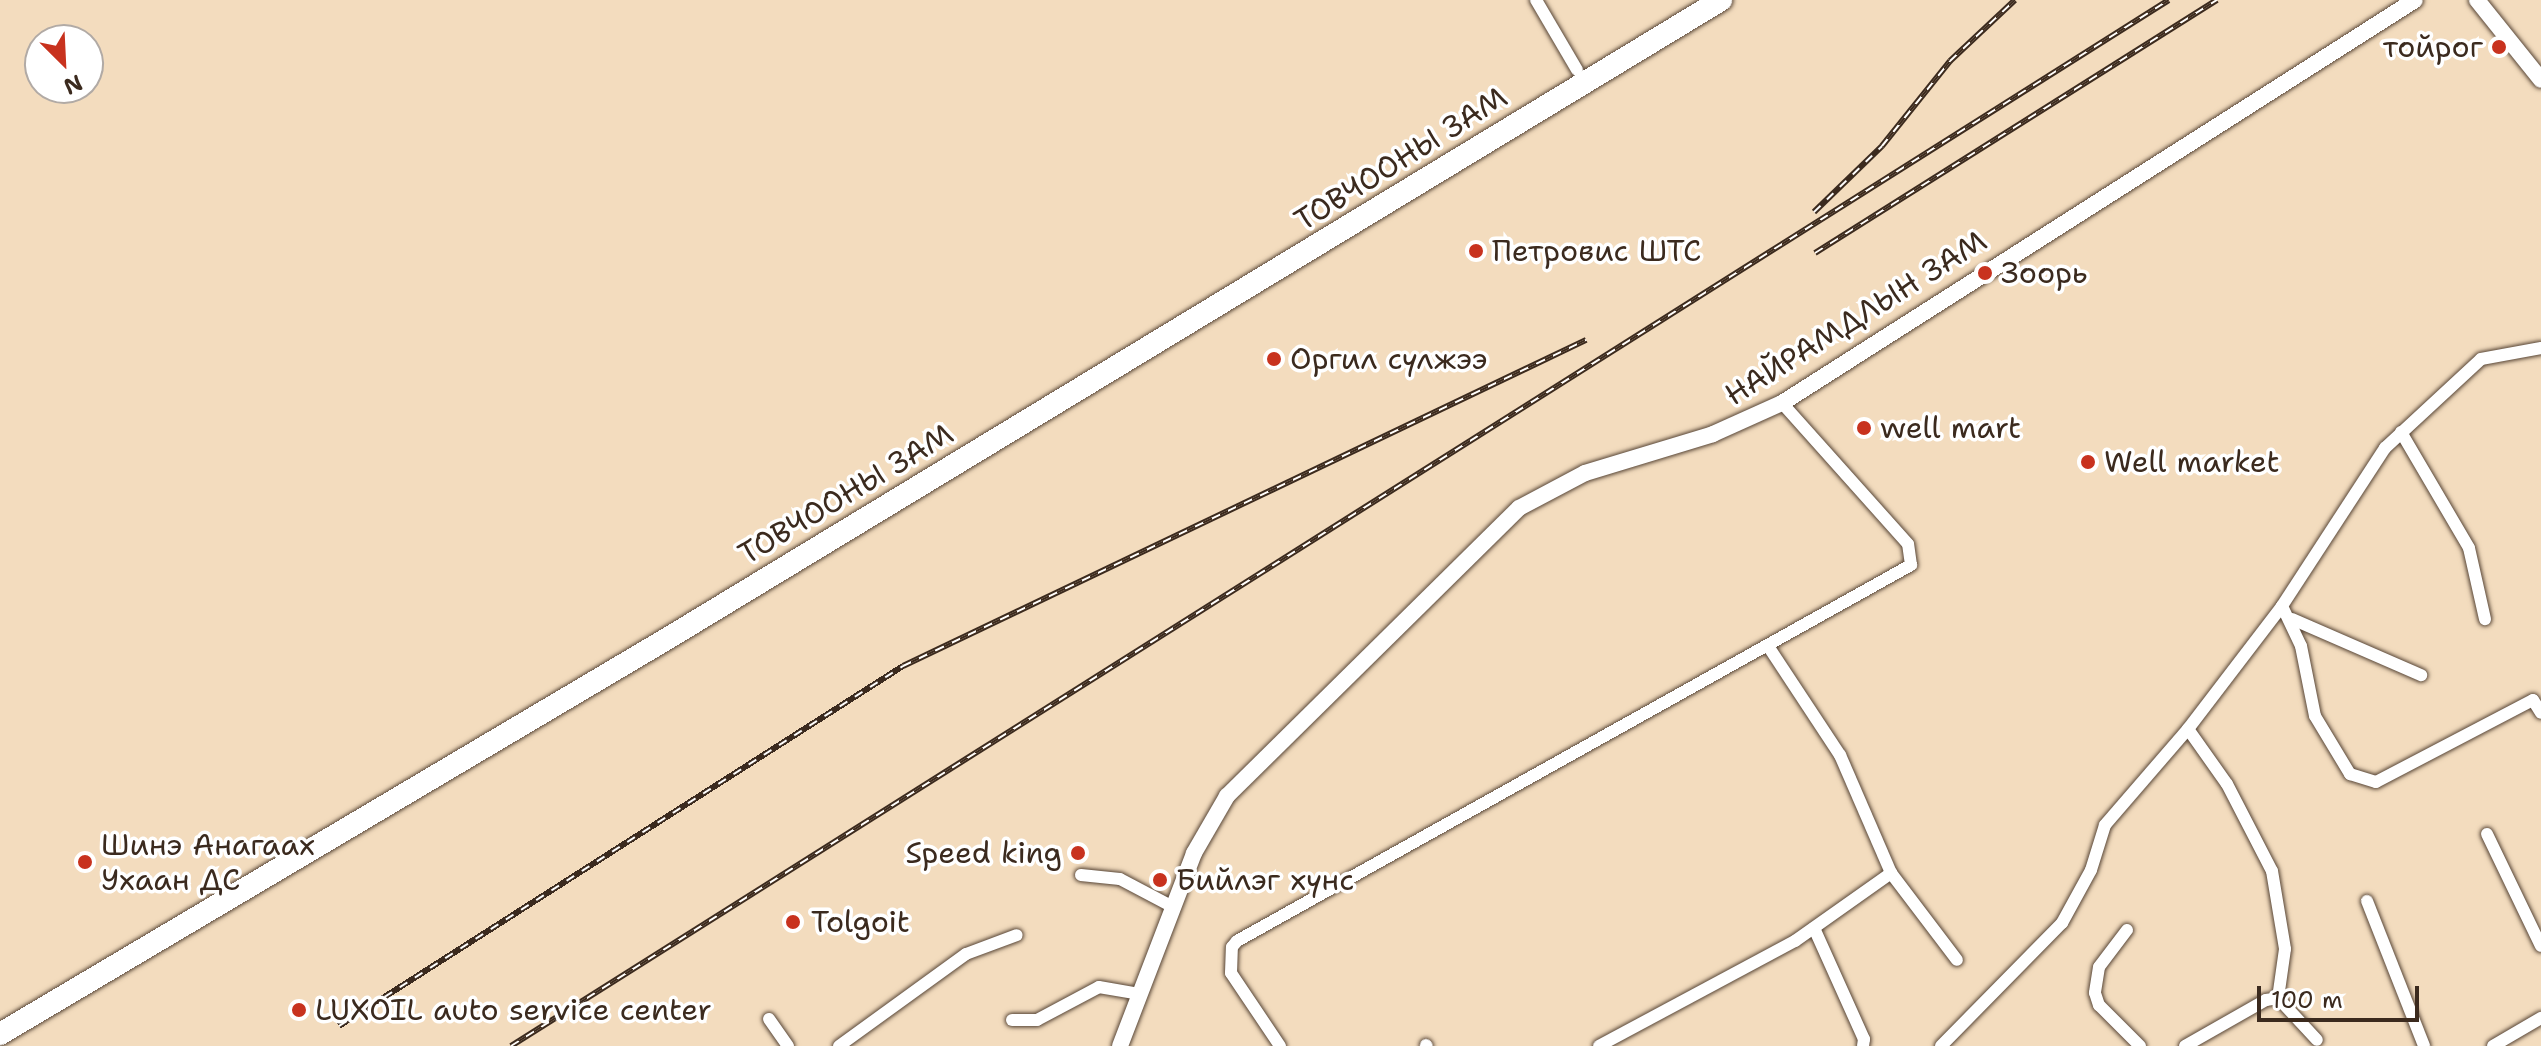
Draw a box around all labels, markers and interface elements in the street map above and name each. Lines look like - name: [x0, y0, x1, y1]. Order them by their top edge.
- north arrow: [24, 24, 104, 104]
- place label: тойрог: [2383, 29, 2483, 65]
- marker: тойрог: [2490, 38, 2508, 56]
- text: N: [59, 68, 87, 101]
- street label: ТОВЧООНЫ ЗАМ: [1288, 79, 1514, 239]
- street label: НАЙРАМДЛЫН ЗАМ: [1719, 223, 1993, 413]
- place label: Петровис ШТС: [1492, 233, 1701, 269]
- marker: Петровис ШТС: [1467, 242, 1485, 260]
- place label: Зоорь: [2001, 255, 2087, 291]
- marker: Зоорь: [1976, 264, 1994, 282]
- place label: Оргил сүлжээ: [1290, 341, 1487, 377]
- marker: Оргил сүлжээ: [1265, 350, 1283, 368]
- place label: well mart: [1880, 410, 2021, 446]
- street label: ТОВЧООНЫ ЗАМ: [732, 416, 960, 572]
- marker: well mart: [1855, 419, 1873, 437]
- place label: Well market: [2104, 444, 2280, 480]
- marker: Well market: [2079, 453, 2097, 471]
- place label: Шинэ Анагаах Ухаан ДС: [101, 827, 315, 898]
- place label: Speed king: [905, 835, 1062, 871]
- marker: Speed king: [1069, 844, 1087, 862]
- marker: Шинэ Анагаах Ухаан ДС: [76, 853, 94, 871]
- place label: Бийлэг хүнс: [1176, 862, 1354, 898]
- marker: Бийлэг хүнс: [1151, 871, 1169, 889]
- place label: Tolgoit: [811, 904, 910, 940]
- marker: Tolgoit: [782, 911, 804, 933]
- scale bar: [2261, 970, 2423, 1020]
- text: 100 m: [2271, 984, 2343, 1016]
- place label: LUXOIL auto service center: [315, 992, 712, 1028]
- marker: LUXOIL auto service center: [290, 1001, 308, 1019]

